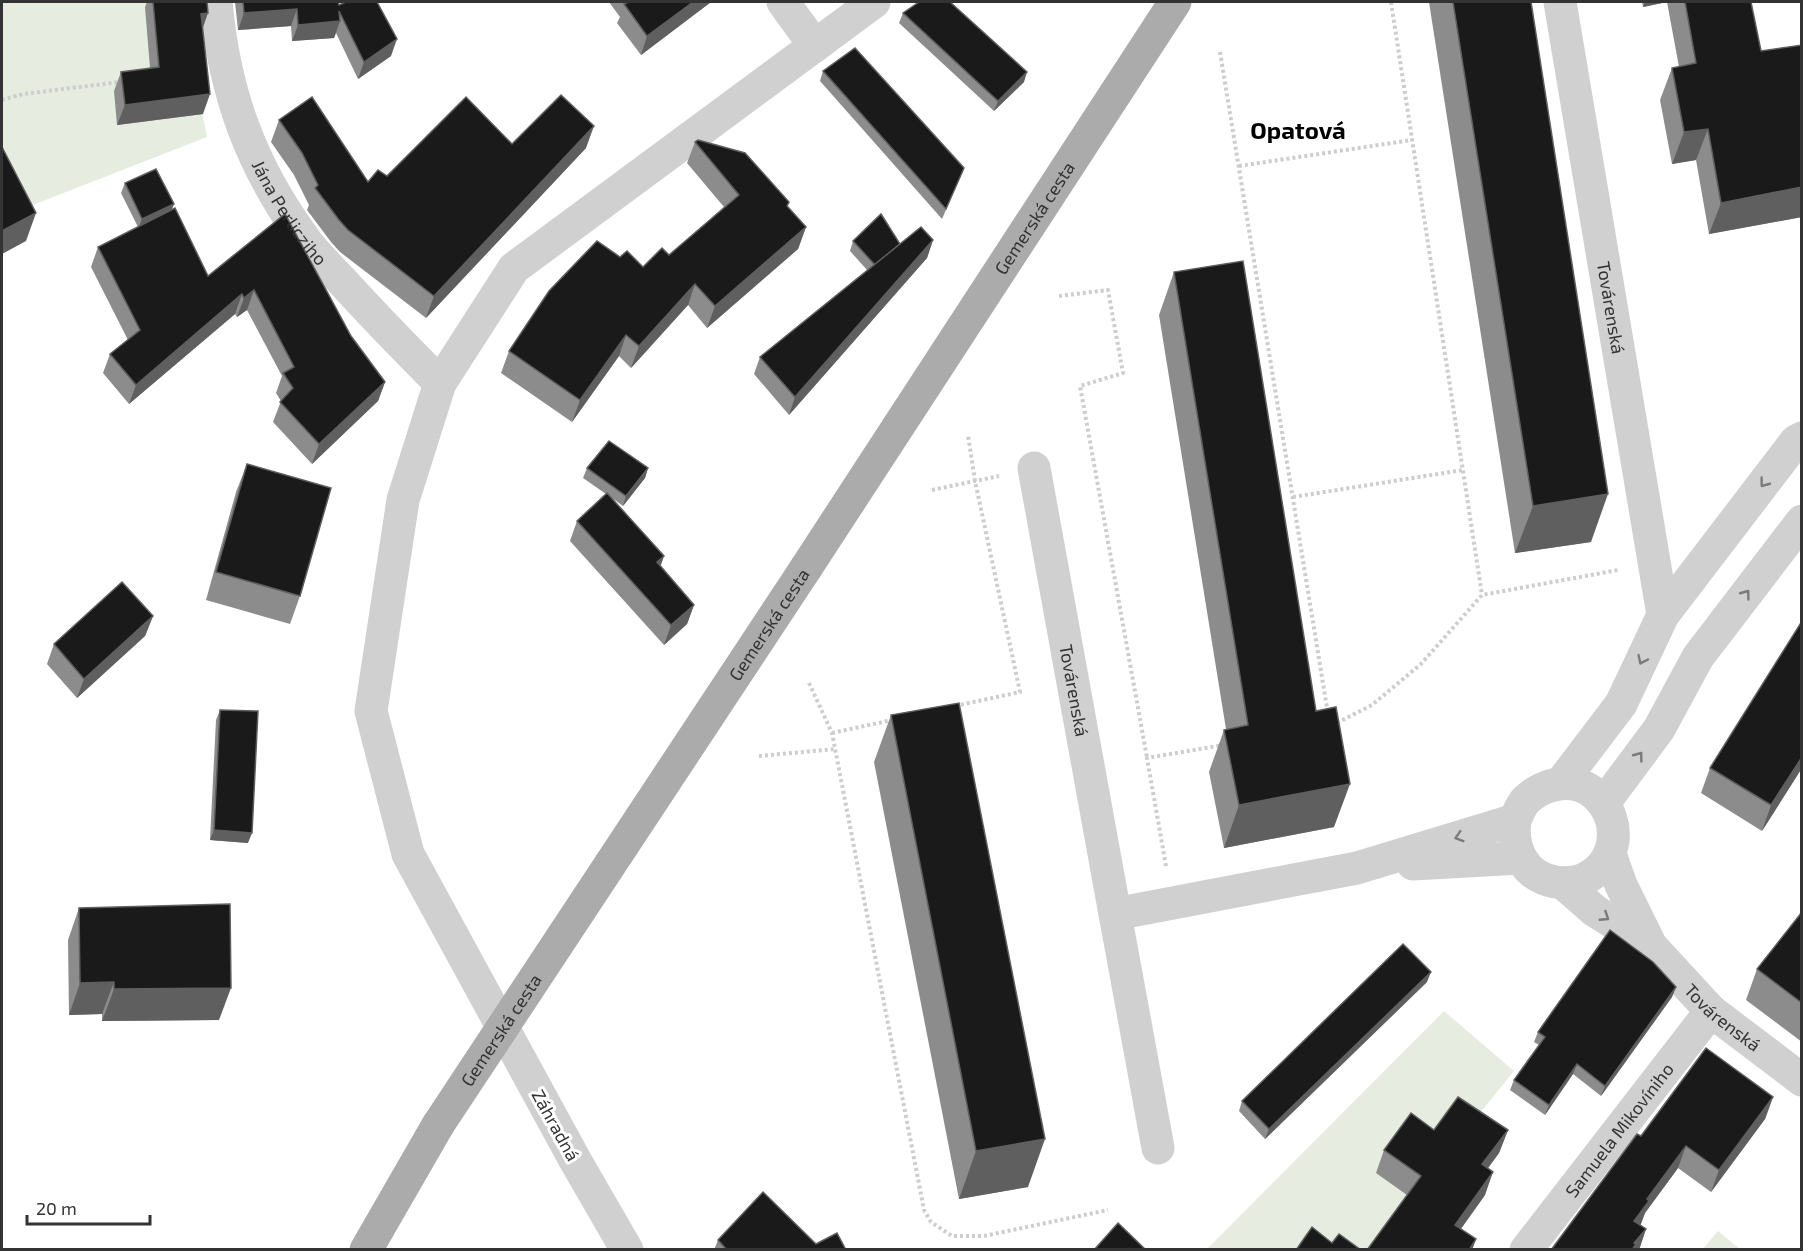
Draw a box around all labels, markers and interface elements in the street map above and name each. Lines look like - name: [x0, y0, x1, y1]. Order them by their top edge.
- district label: Opatová: [1250, 115, 1346, 144]
- street label: Jána Perlicziho: [248, 157, 332, 269]
- street label: Gemerská cesta: [990, 157, 1079, 278]
- street label: Továrenská: [1593, 260, 1630, 356]
- one-way arrow: [1761, 476, 1772, 487]
- street label: Gemerská cesta: [724, 564, 814, 685]
- one-way arrow: [1739, 590, 1750, 601]
- street label: Továrenská: [1055, 643, 1094, 738]
- one-way arrow: [1638, 653, 1650, 664]
- one-way arrow: [1631, 751, 1642, 762]
- one-way arrow: [1454, 830, 1465, 842]
- one-way arrow: [1598, 910, 1609, 921]
- street label: Gemerská cesta: [456, 970, 546, 1090]
- street label: Továrenská: [1680, 979, 1765, 1056]
- street label: Samuela Mikovíniho: [1560, 1058, 1678, 1201]
- street label: Záhradná: [527, 1085, 585, 1165]
- scale bar: [27, 1188, 150, 1226]
- text: 20 m: [36, 1197, 77, 1219]

